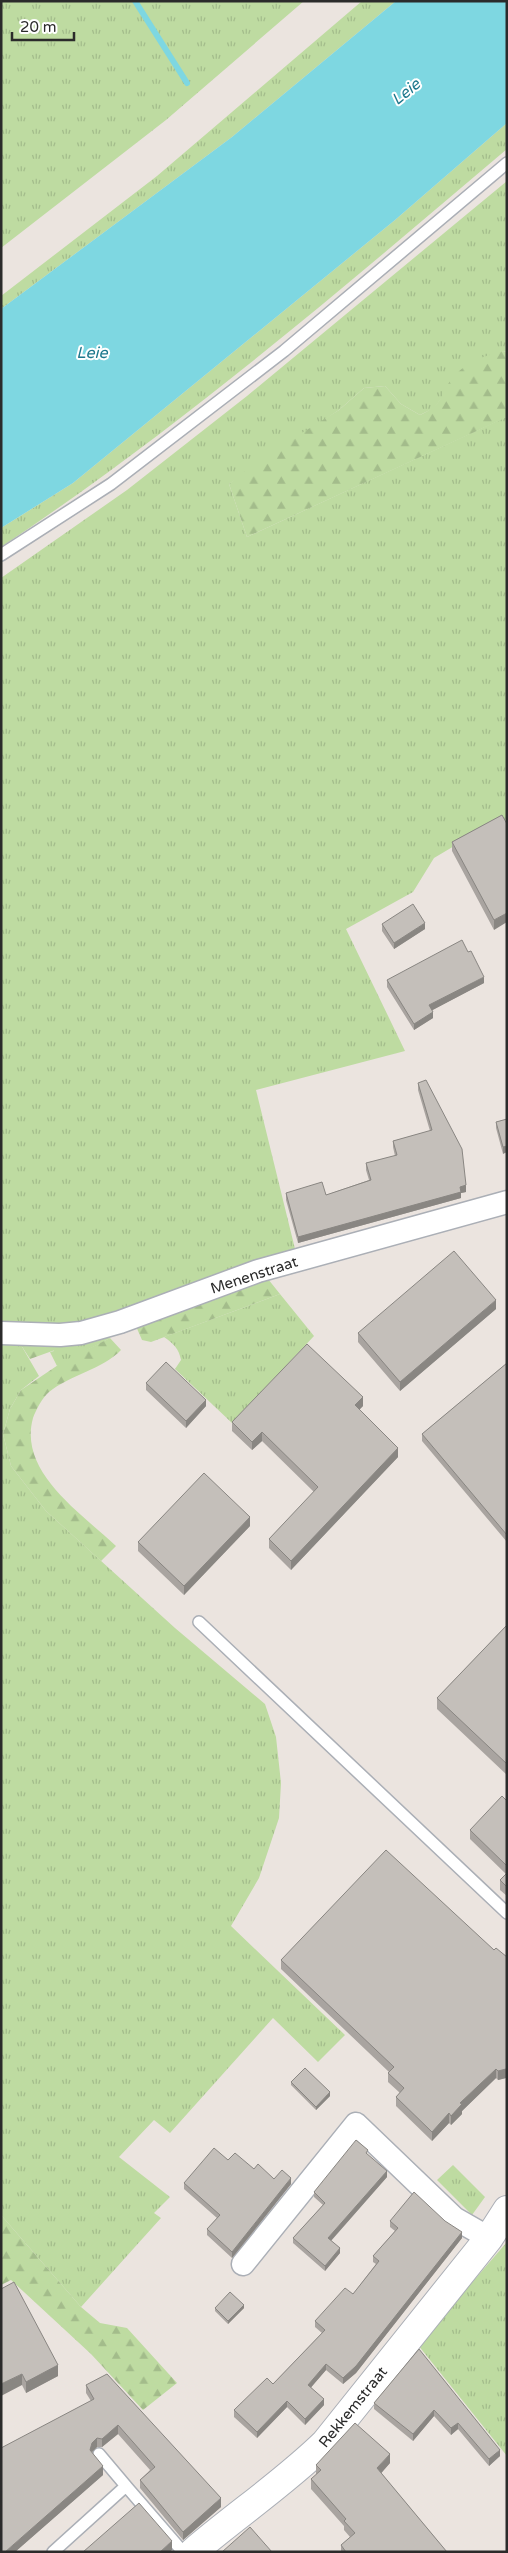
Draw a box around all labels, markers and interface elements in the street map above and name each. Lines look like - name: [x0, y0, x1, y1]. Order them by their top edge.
- scale bar: [12, 10, 75, 42]
- text: 20 m: [20, 18, 57, 36]
- water label: Leie: [388, 74, 425, 110]
- water label: Leie: [76, 343, 109, 363]
- street label: Menenstraat: [208, 1252, 300, 1298]
- street label: Rekkemstraat: [315, 2363, 391, 2451]

